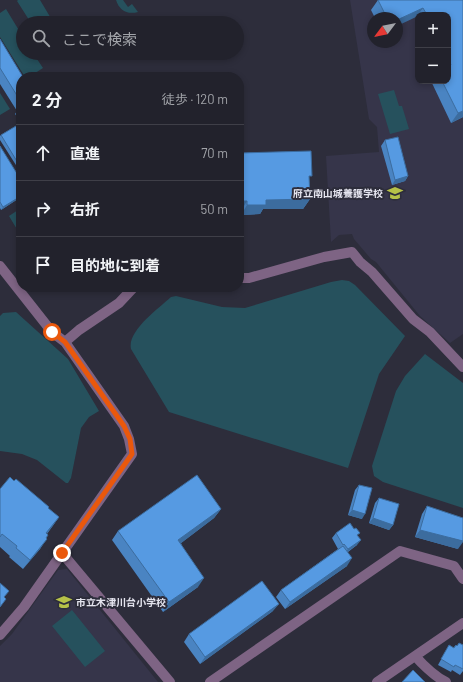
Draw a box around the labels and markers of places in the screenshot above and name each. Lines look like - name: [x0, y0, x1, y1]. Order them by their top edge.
- school or university icon: 府立南山城養護学校: [386, 184, 404, 202]
- place label: 府立南山城養護学校: [293, 187, 383, 199]
- school or university icon: 市立木津川台小学校: [55, 593, 73, 611]
- place label: 市立木津川台小学校: [76, 596, 166, 608]

